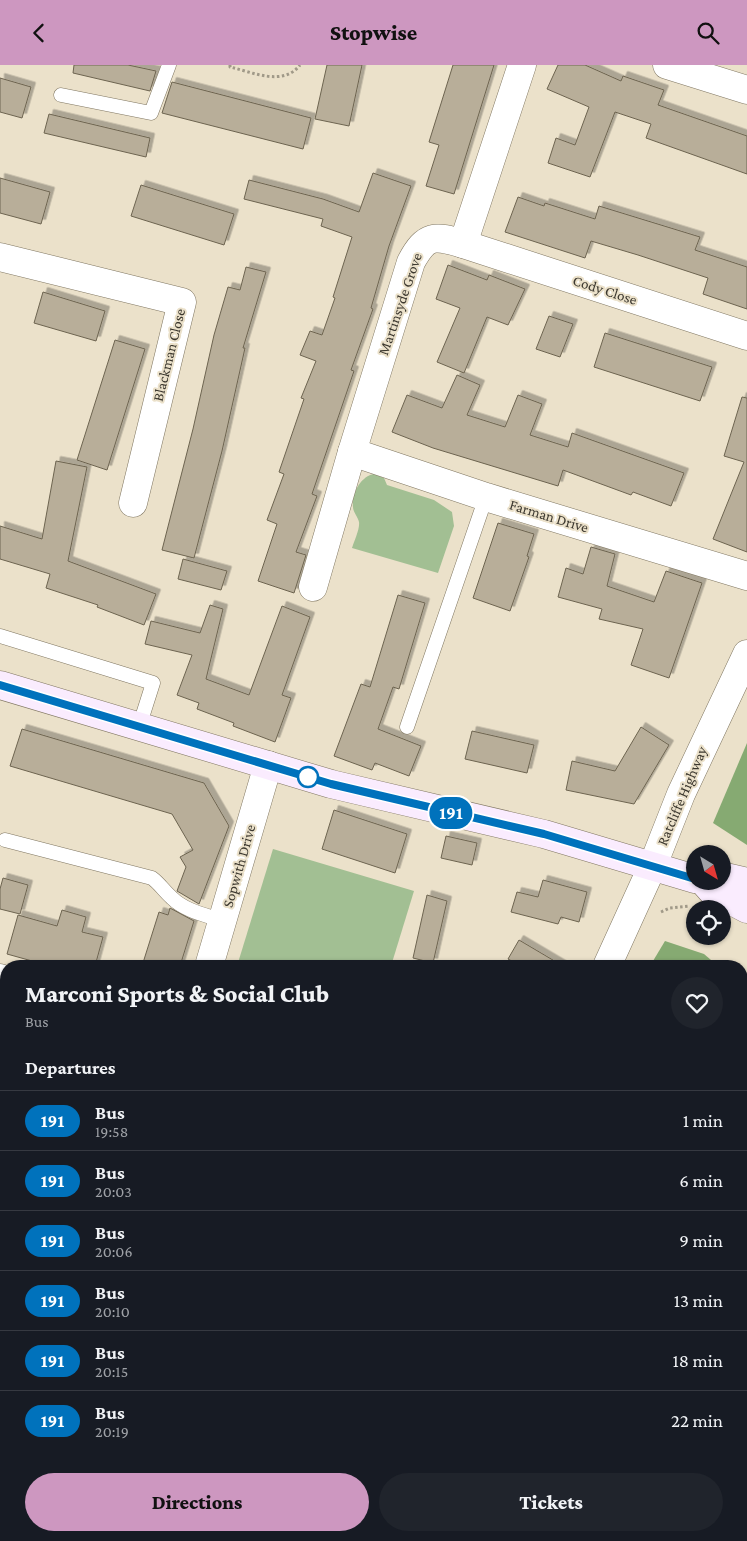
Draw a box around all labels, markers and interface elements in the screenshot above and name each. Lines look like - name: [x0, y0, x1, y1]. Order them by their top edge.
- icon: back: [25, 19, 53, 47]
- icon: search: [694, 19, 722, 47]
- text: Stopwise: [330, 20, 417, 45]
- street label: Martinsyde Grove: [375, 250, 426, 357]
- street label: Cody Close: [571, 272, 639, 309]
- street label: Blackman Close: [150, 307, 188, 403]
- street label: Farman Drive: [508, 496, 591, 536]
- street label: Ratcliffe Highway: [654, 744, 711, 848]
- unlabelled marker: [297, 766, 319, 788]
- line badge: 191: [422, 797, 480, 829]
- text: 191: [439, 803, 463, 823]
- street label: Sopwith Drive: [219, 822, 260, 910]
- north arrow: [686, 845, 731, 890]
- map controls: [686, 845, 731, 945]
- button: locate: [686, 900, 731, 945]
- button: heart: [671, 977, 723, 1029]
- text: Marconi Sports & Social Club: [25, 980, 329, 1007]
- text: Bus: [25, 1013, 49, 1030]
- text: Departures: [25, 1057, 116, 1078]
- text: Bus: [95, 1102, 125, 1123]
- text: 1 min: [683, 1110, 723, 1131]
- text: 191: [41, 1111, 64, 1131]
- text: 19:58: [95, 1123, 128, 1140]
- text: Bus: [95, 1162, 125, 1183]
- text: 6 min: [679, 1170, 723, 1191]
- text: 191: [41, 1171, 64, 1191]
- text: 20:03: [95, 1183, 132, 1200]
- text: Bus: [95, 1222, 125, 1243]
- text: 9 min: [679, 1230, 723, 1251]
- text: 191: [41, 1231, 64, 1251]
- text: 20:06: [95, 1243, 133, 1260]
- text: Bus: [95, 1282, 125, 1303]
- text: 13 min: [674, 1290, 723, 1311]
- text: 191: [41, 1291, 64, 1311]
- text: 20:10: [95, 1303, 130, 1320]
- text: Bus: [95, 1342, 125, 1363]
- text: 18 min: [672, 1350, 723, 1371]
- text: 191: [41, 1351, 64, 1371]
- text: 20:15: [95, 1363, 128, 1380]
- text: Bus: [95, 1402, 125, 1423]
- text: 22 min: [671, 1410, 723, 1431]
- text: 191: [41, 1411, 64, 1431]
- text: 20:19: [95, 1423, 129, 1440]
- button: Directions: [25, 1473, 369, 1531]
- button: Tickets: [379, 1473, 723, 1531]

